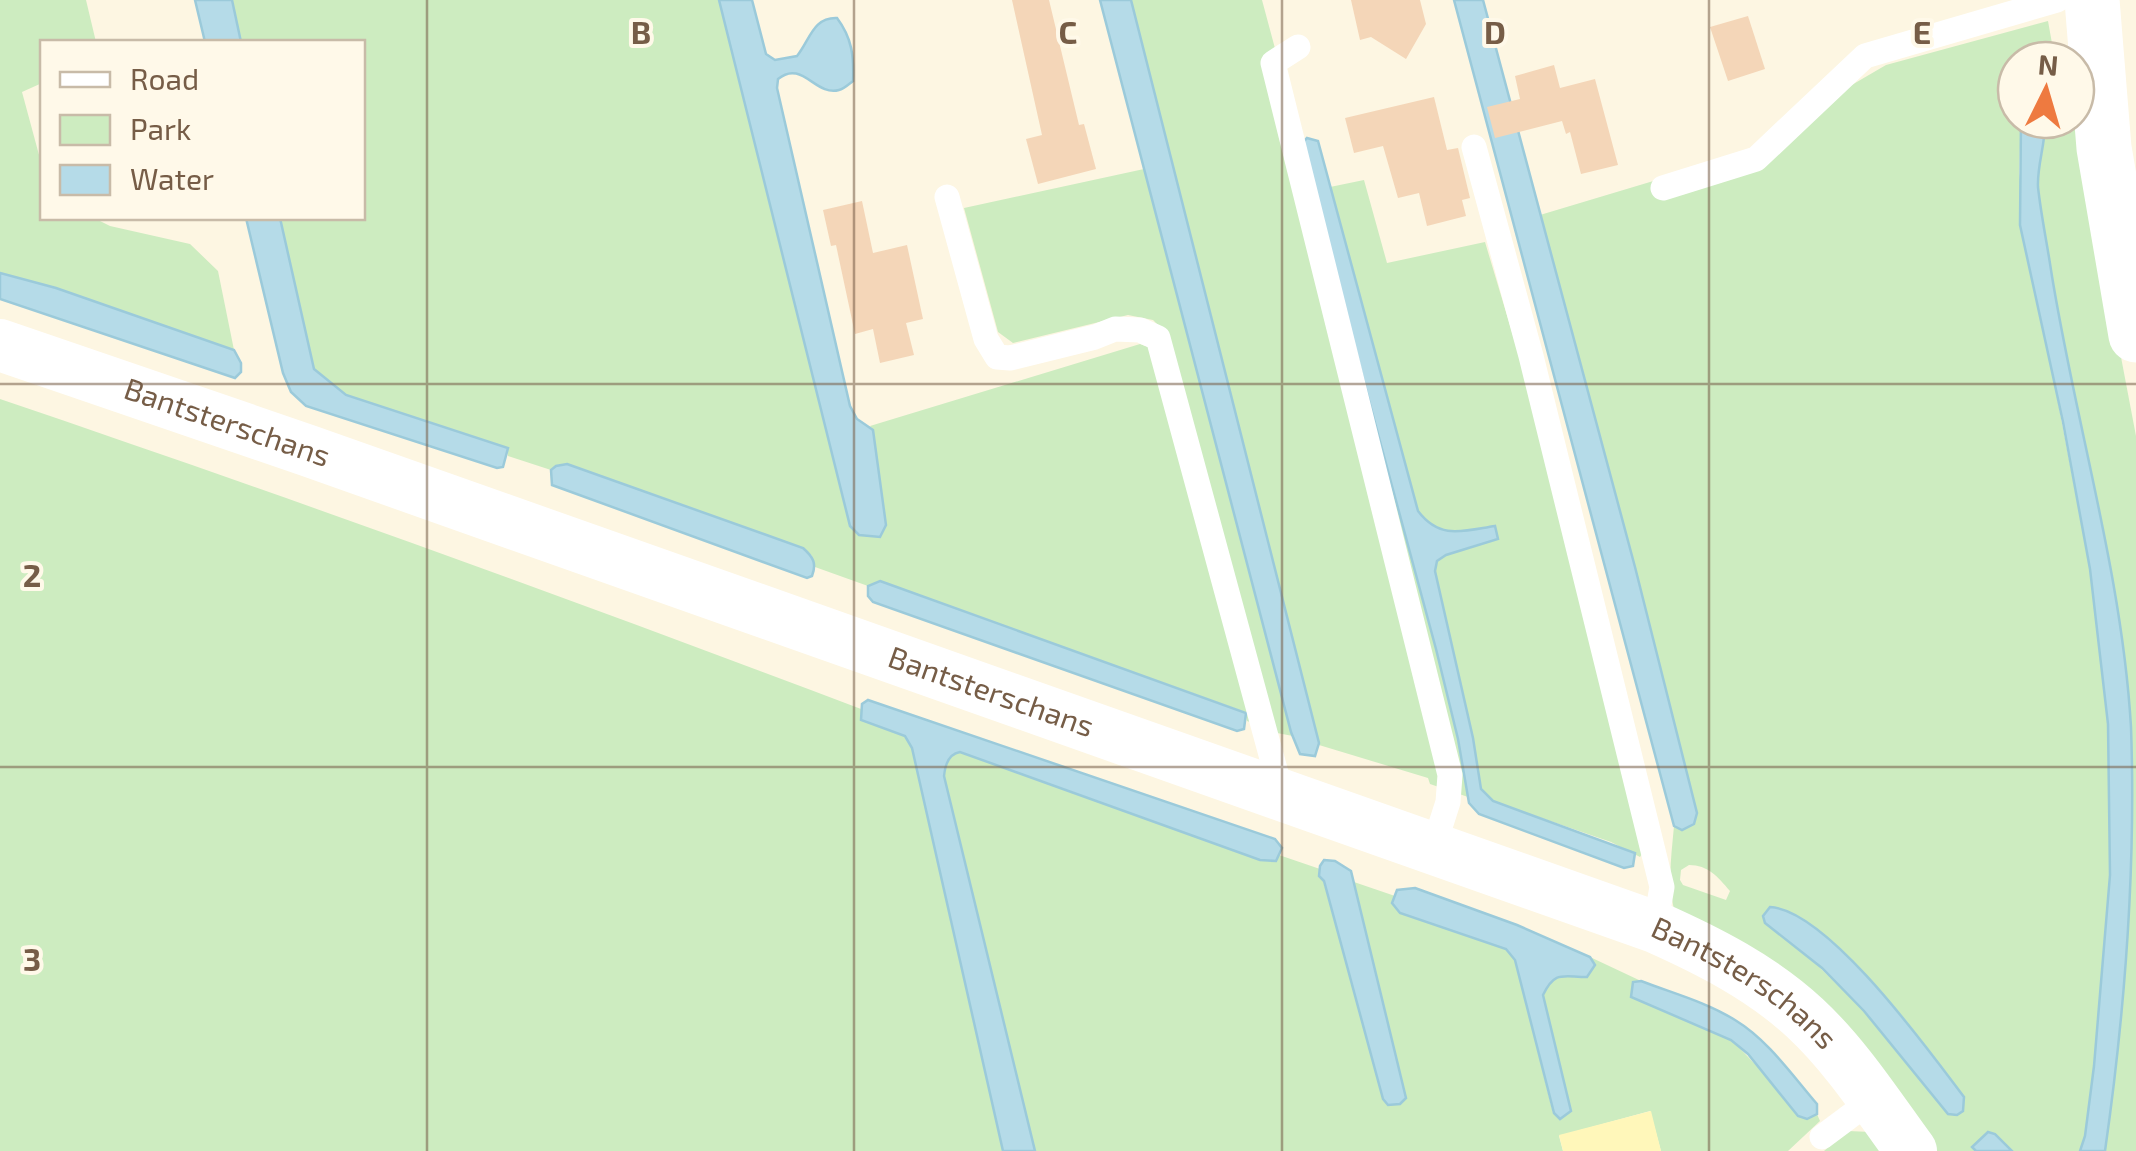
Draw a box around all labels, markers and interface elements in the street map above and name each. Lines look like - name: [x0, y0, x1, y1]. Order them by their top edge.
- text: B: [631, 12, 651, 50]
- text: C: [1059, 12, 1077, 50]
- text: D: [1484, 12, 1506, 50]
- text: E: [1913, 12, 1931, 50]
- legend: [40, 40, 365, 220]
- north arrow: [1996, 40, 2096, 140]
- text: N: [2037, 46, 2060, 82]
- text: Road: [130, 60, 199, 96]
- text: Park: [130, 110, 191, 146]
- text: Water: [130, 160, 214, 196]
- street label: Bantsterschans: [120, 369, 335, 473]
- text: 2: [23, 555, 41, 593]
- street label: Bantsterschans: [884, 637, 1099, 743]
- street label: Bantsterschans: [1647, 908, 1846, 1055]
- text: 3: [23, 939, 41, 977]

